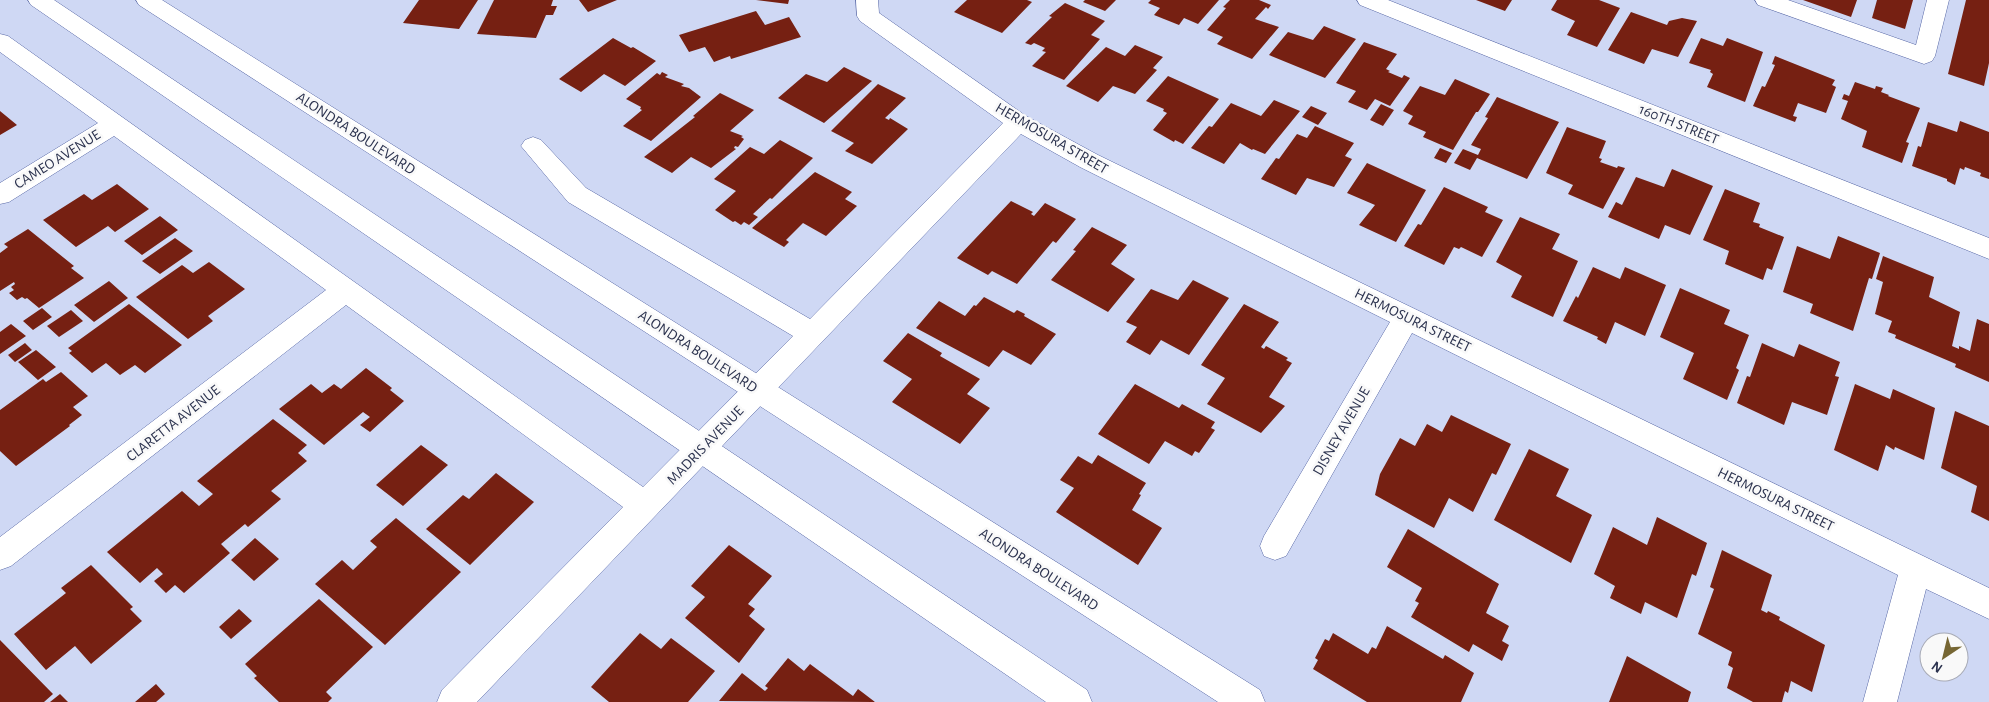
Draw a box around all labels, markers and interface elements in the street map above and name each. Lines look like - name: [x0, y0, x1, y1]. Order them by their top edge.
- street label: ALONDRA BOULEVARD: [294, 89, 418, 178]
- street label: HERMOSURA STREET: [993, 100, 1111, 177]
- street label: 160TH STREET: [1637, 102, 1721, 147]
- street label: CAMEO AVENUE: [12, 127, 103, 192]
- street label: HERMOSURA STREET: [1352, 286, 1474, 355]
- street label: ALONDRA BOULEVARD: [636, 307, 760, 396]
- street label: CLARETTA AVENUE: [124, 382, 223, 464]
- street label: DISNEY AVENUE: [1310, 384, 1373, 478]
- street label: MADRIS AVENUE: [664, 403, 747, 488]
- street label: HERMOSURA STREET: [1715, 465, 1837, 534]
- street label: ALONDRA BOULEVARD: [977, 525, 1101, 614]
- north arrow: [1919, 632, 1969, 682]
- text: N: [1929, 658, 1945, 675]

